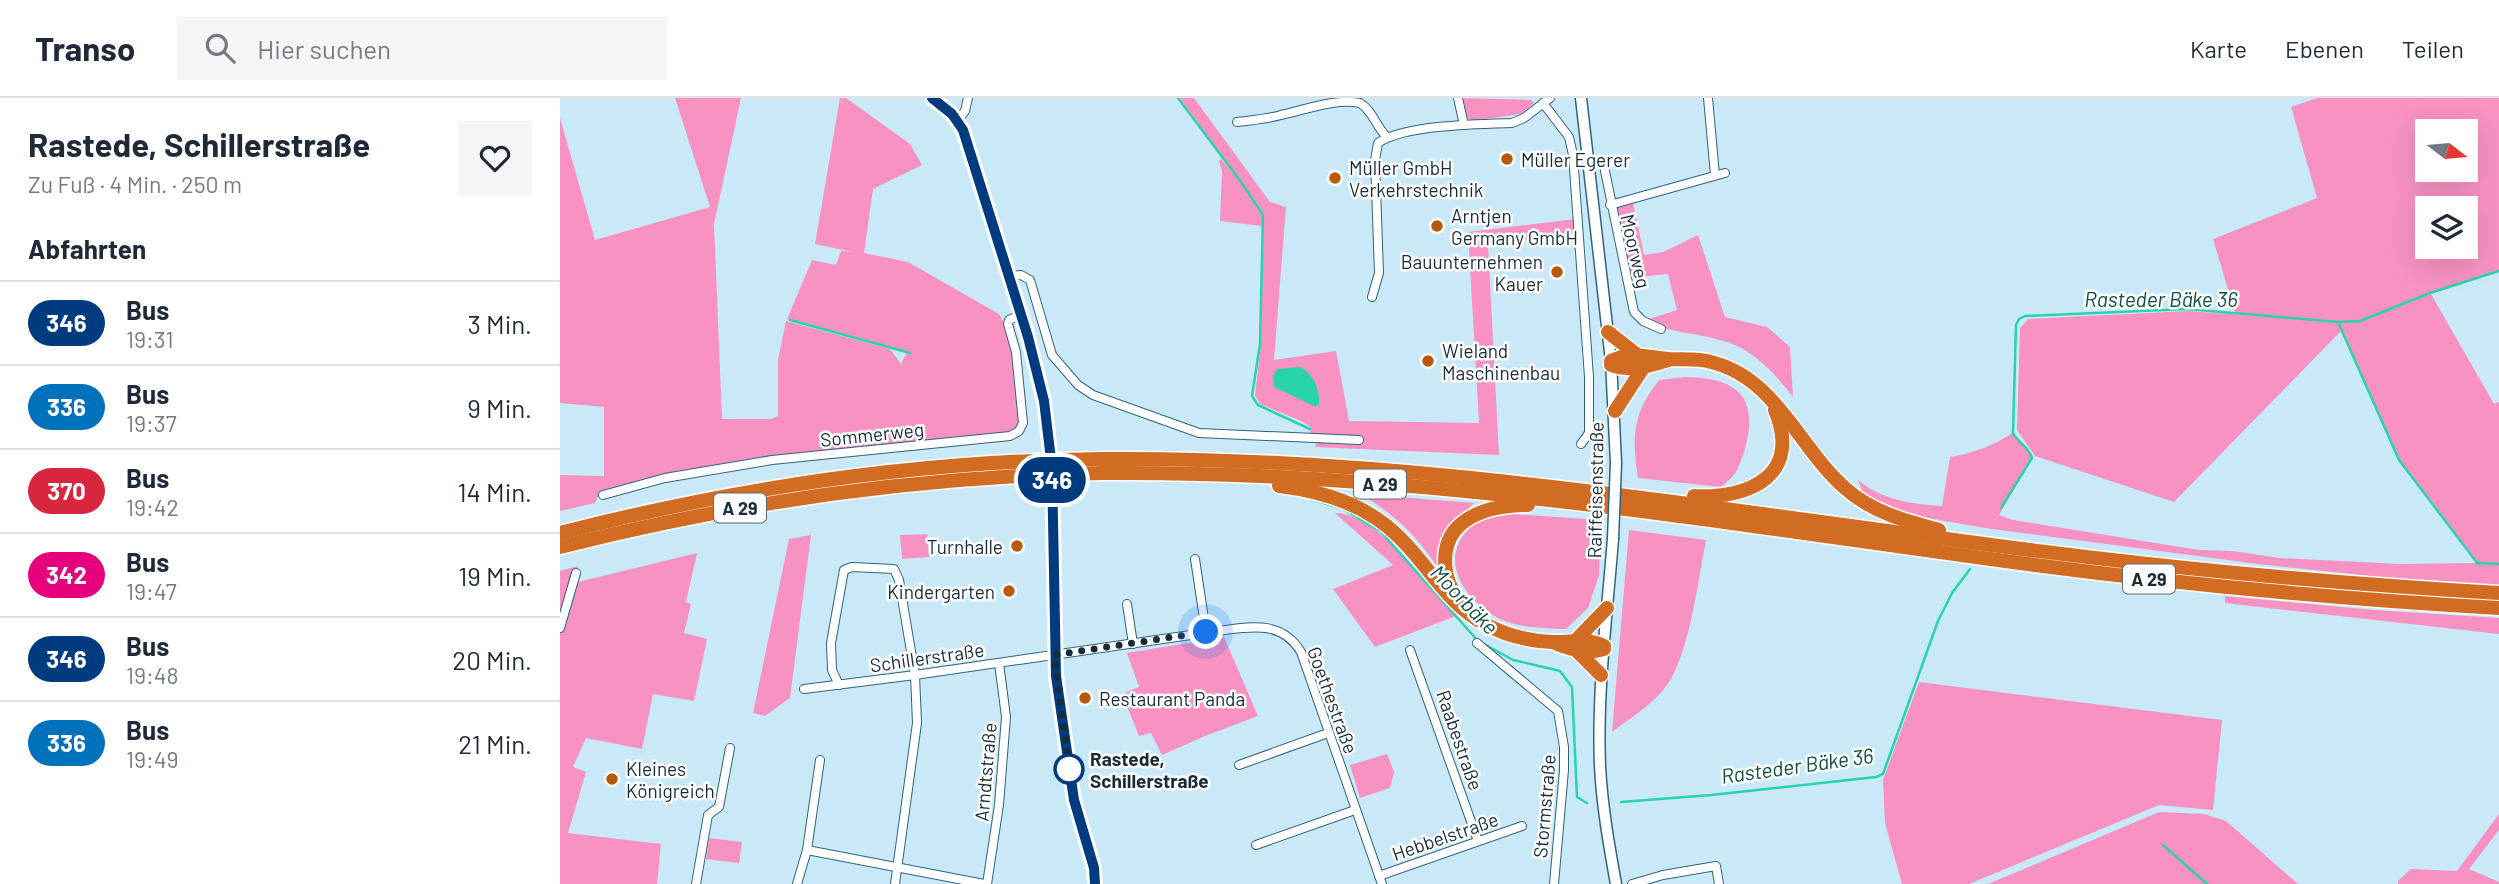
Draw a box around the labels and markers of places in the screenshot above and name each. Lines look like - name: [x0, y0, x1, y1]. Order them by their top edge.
- place label: Müller Egerer: [1521, 148, 1630, 171]
- marker: Müller Egerer: [1499, 151, 1515, 167]
- place label: Müller GmbH Verkehrstechnik: [1349, 156, 1483, 201]
- marker: Müller GmbH Verkehrstechnik: [1327, 170, 1343, 186]
- place label: Arntjen Germany GmbH: [1451, 204, 1578, 249]
- marker: Arntjen Germany GmbH: [1429, 218, 1445, 234]
- place label: Bauunternehmen Kauer: [1401, 250, 1543, 295]
- marker: Bauunternehmen Kauer: [1549, 264, 1565, 280]
- place label: Wieland Maschinenbau: [1442, 339, 1560, 384]
- marker: Wieland Maschinenbau: [1420, 353, 1436, 369]
- place label: Turnhalle: [927, 535, 1003, 558]
- marker: Turnhalle: [1009, 538, 1025, 554]
- place label: Kindergarten: [887, 580, 995, 603]
- marker: Kindergarten: [1001, 583, 1017, 599]
- place label: Restaurant Panda: [1099, 687, 1245, 710]
- marker: Restaurant Panda: [1077, 690, 1093, 706]
- place label: Rastede, Schillerstraße: [1090, 747, 1209, 792]
- marker: Rastede, Schillerstraße: [1054, 754, 1084, 784]
- place label: Kleines Königreich: [626, 757, 715, 802]
- marker: Kleines Königreich: [604, 771, 620, 787]

